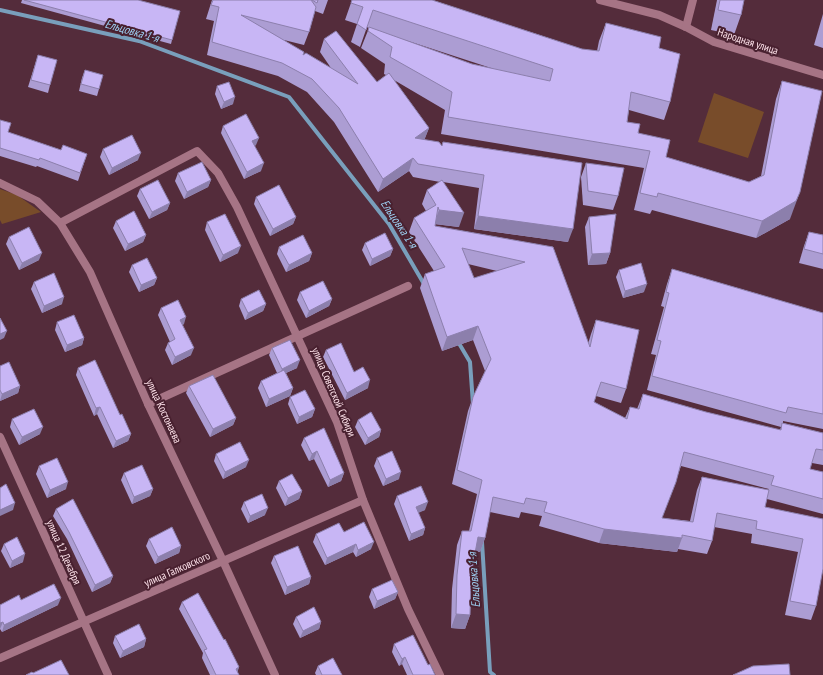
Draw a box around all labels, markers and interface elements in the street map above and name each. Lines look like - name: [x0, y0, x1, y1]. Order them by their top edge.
- water label: Ельцовка 1-я: [103, 16, 162, 46]
- street label: Народная улица: [716, 25, 780, 57]
- water label: Ельцовка 1-я: [378, 197, 422, 252]
- street label: улица Советской Сибири: [309, 345, 359, 439]
- street label: улица Костонаева: [143, 377, 185, 445]
- street label: улица 12 Декабря: [43, 517, 85, 587]
- street label: улица Галковского: [142, 548, 212, 590]
- water label: Ельцовка 1-я: [464, 551, 483, 608]

